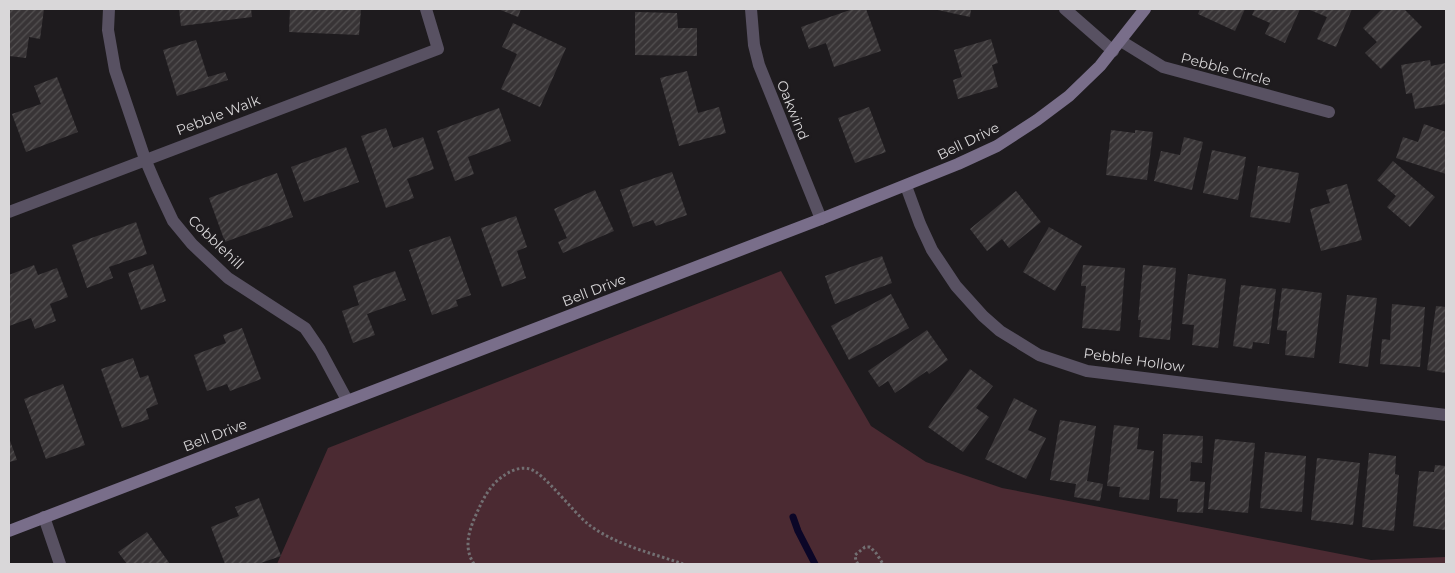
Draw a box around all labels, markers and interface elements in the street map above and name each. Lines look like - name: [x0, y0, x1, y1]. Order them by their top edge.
- street label: Pebble Circle: [1179, 48, 1273, 90]
- street label: Oakwind: [773, 77, 813, 143]
- street label: Pebble Walk: [174, 91, 263, 139]
- street label: Bell Drive: [934, 118, 1002, 164]
- street label: Cobblehill: [184, 211, 248, 273]
- street label: Bell Drive: [560, 270, 628, 310]
- street label: Pebble Hollow: [1082, 344, 1186, 376]
- street label: Bell Drive: [181, 415, 249, 455]

